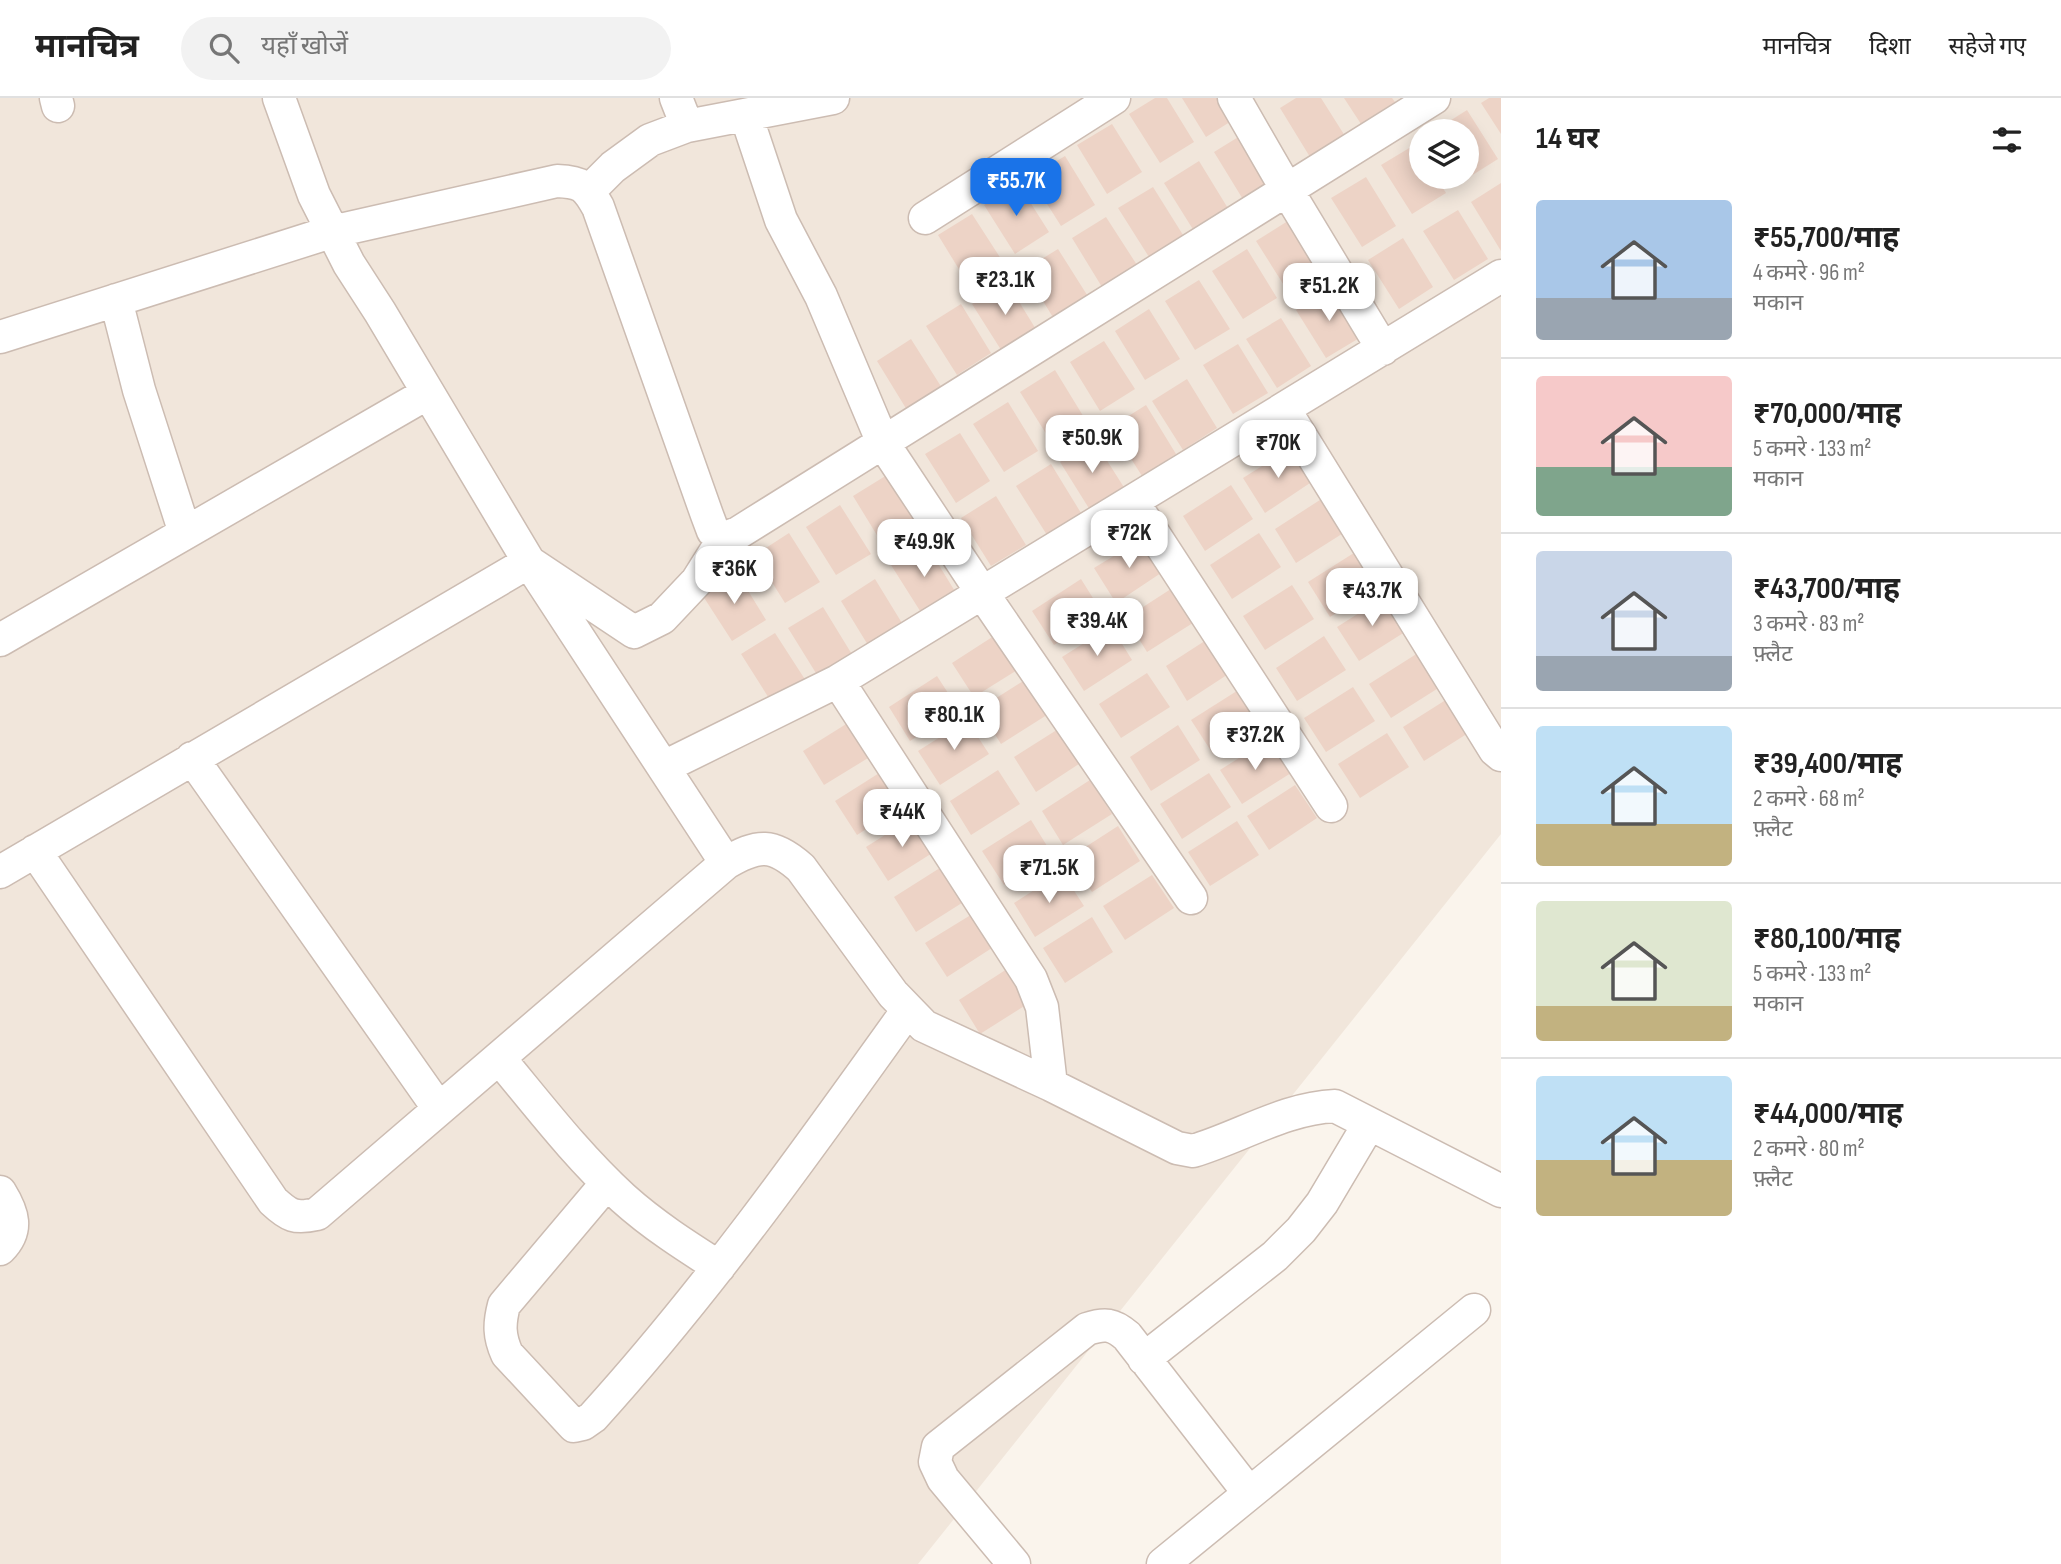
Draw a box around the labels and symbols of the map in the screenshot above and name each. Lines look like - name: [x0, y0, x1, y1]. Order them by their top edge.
- pin: ₹55.7K: [959, 158, 1073, 218]
- pin: ₹23.1K: [948, 258, 1062, 317]
- pin: ₹51.2K: [1272, 264, 1386, 323]
- pin: ₹50.9K: [1035, 416, 1149, 475]
- pin: ₹70K: [1237, 420, 1319, 480]
- pin: ₹72K: [1088, 510, 1170, 570]
- pin: ₹49.9K: [867, 519, 981, 579]
- pin: ₹36K: [693, 546, 775, 606]
- pin: ₹43.7K: [1315, 568, 1429, 628]
- pin: ₹39.4K: [1040, 598, 1154, 658]
- pin: ₹80.1K: [897, 692, 1011, 752]
- pin: ₹37.2K: [1198, 712, 1312, 772]
- pin: ₹44K: [861, 790, 943, 849]
- pin: ₹71.5K: [992, 846, 1106, 905]

